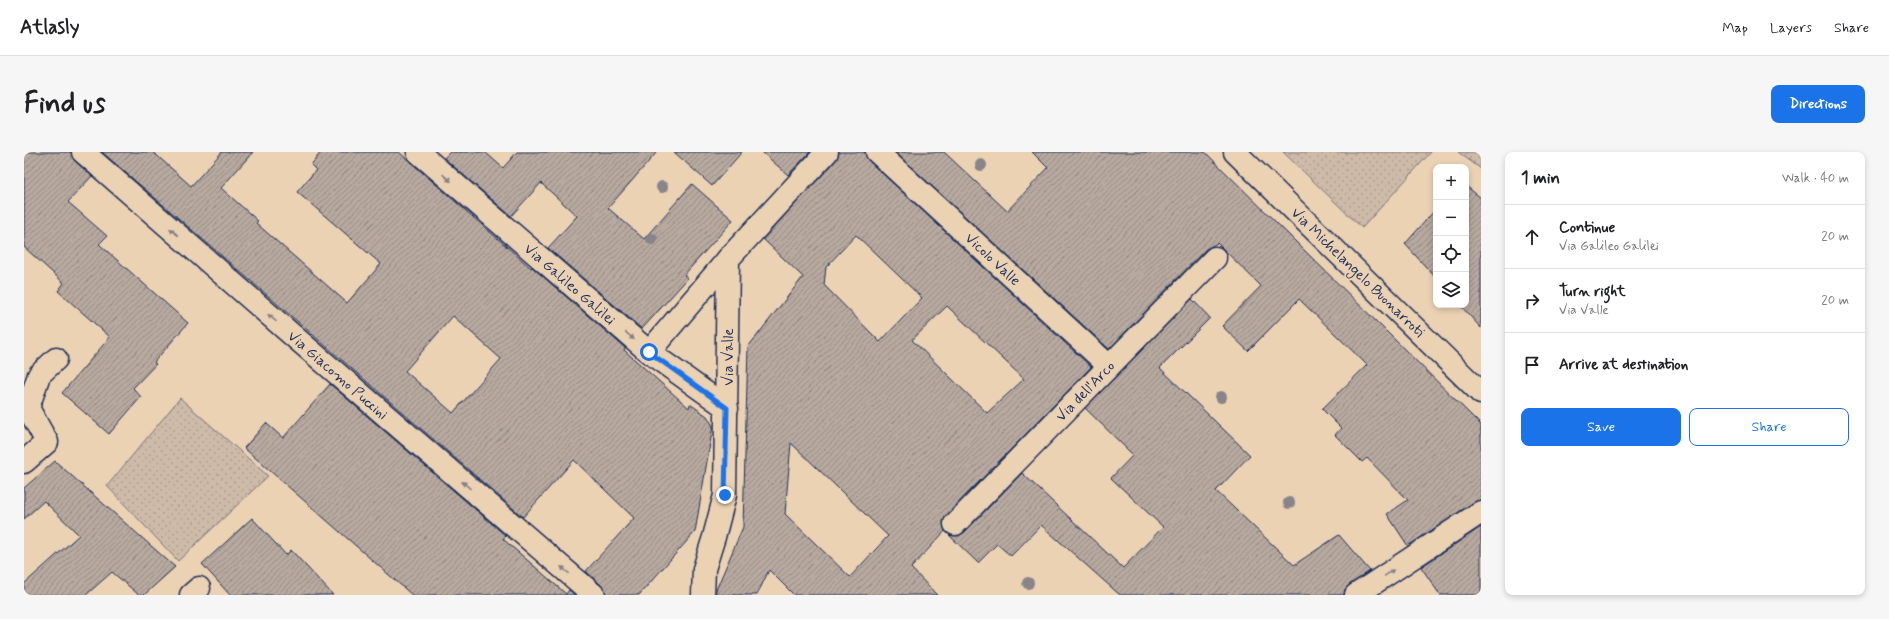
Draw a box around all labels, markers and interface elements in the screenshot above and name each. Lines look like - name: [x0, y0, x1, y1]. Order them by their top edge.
- text: Atlasly: [20, 15, 79, 40]
- text: Map: [1722, 19, 1748, 37]
- text: Layers: [1770, 19, 1812, 37]
- text: Share: [1834, 19, 1869, 37]
- button: Directions: [1771, 85, 1865, 123]
- text: Find us: [24, 86, 105, 123]
- map controls: [1433, 164, 1469, 308]
- button: +: [1433, 164, 1469, 200]
- text: 1 min: [1521, 167, 1560, 189]
- text: Walk · 40 m: [1782, 170, 1849, 187]
- one-way arrow: [442, 173, 453, 182]
- button: −: [1433, 200, 1469, 236]
- street label: Via Michelangelo Buonarroti: [1285, 203, 1429, 343]
- text: Continue: [1559, 218, 1615, 238]
- icon: ahead: [1521, 226, 1543, 248]
- one-way arrow: [169, 228, 180, 237]
- text: 20 m: [1821, 228, 1849, 245]
- street label: Vicolo Valle: [960, 229, 1025, 291]
- button: locate: [1433, 236, 1469, 272]
- text: Via Galileo Galilei: [1559, 238, 1659, 255]
- street label: Via Galileo Galilei: [519, 239, 619, 330]
- button: layers: [1433, 272, 1469, 308]
- text: Turn right: [1559, 282, 1626, 302]
- icon: right: [1521, 290, 1543, 312]
- text: 20 m: [1821, 292, 1849, 309]
- text: Via Valle: [1559, 302, 1609, 319]
- one-way arrow: [267, 313, 277, 323]
- street label: Via Giacomo Puccini: [283, 327, 392, 425]
- street label: Via Valle: [719, 328, 739, 386]
- one-way arrow: [625, 331, 635, 341]
- route start: [640, 343, 658, 361]
- icon: arrive: [1521, 354, 1543, 376]
- text: Arrive at destination: [1559, 355, 1688, 375]
- street label: Via dell'Arco: [1052, 357, 1120, 427]
- button: Save: [1521, 408, 1681, 446]
- button: Share: [1689, 408, 1849, 446]
- one-way arrow: [461, 480, 471, 489]
- route end: [716, 486, 734, 504]
- one-way arrow: [559, 565, 570, 574]
- one-way arrow: [1383, 569, 1394, 577]

